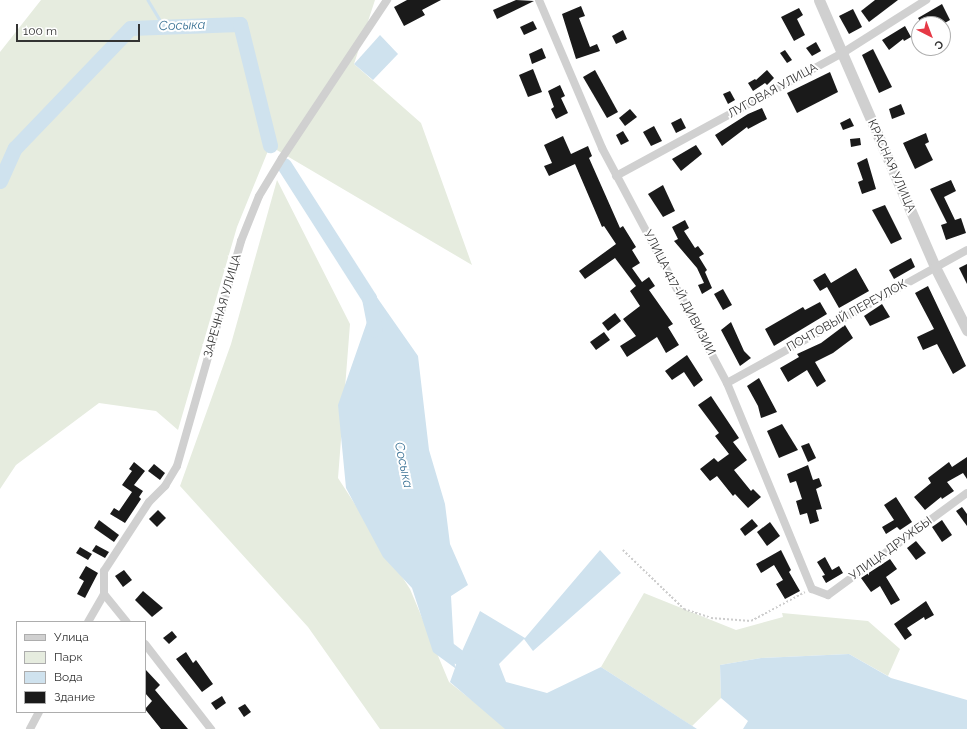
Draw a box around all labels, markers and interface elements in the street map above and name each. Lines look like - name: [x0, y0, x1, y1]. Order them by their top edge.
- scale bar: [18, 16, 142, 42]
- north arrow: [911, 16, 951, 56]
- water label: Сосыка: [158, 17, 206, 35]
- text: 100 m: [23, 24, 57, 38]
- text: С: [932, 37, 946, 52]
- street label: ЛУГОВАЯ УЛИЦА: [726, 60, 820, 122]
- street label: КРАСНАЯ УЛИЦА: [864, 117, 918, 215]
- street label: УЛИЦА 417-Й ДИВИЗИИ: [640, 228, 718, 358]
- street label: ЗАРЕЧНАЯ УЛИЦА: [201, 253, 245, 359]
- street label: ПОЧТОВЫЙ ПЕРЕУЛОК: [784, 277, 910, 355]
- water label: Сосыка: [391, 441, 415, 489]
- street label: УЛИЦА ДРУЖБЫ: [847, 514, 935, 584]
- legend: [16, 621, 146, 713]
- text: Улица: [54, 630, 89, 644]
- text: Парк: [54, 650, 83, 664]
- text: Вода: [54, 670, 83, 684]
- text: Здание: [54, 690, 95, 704]

